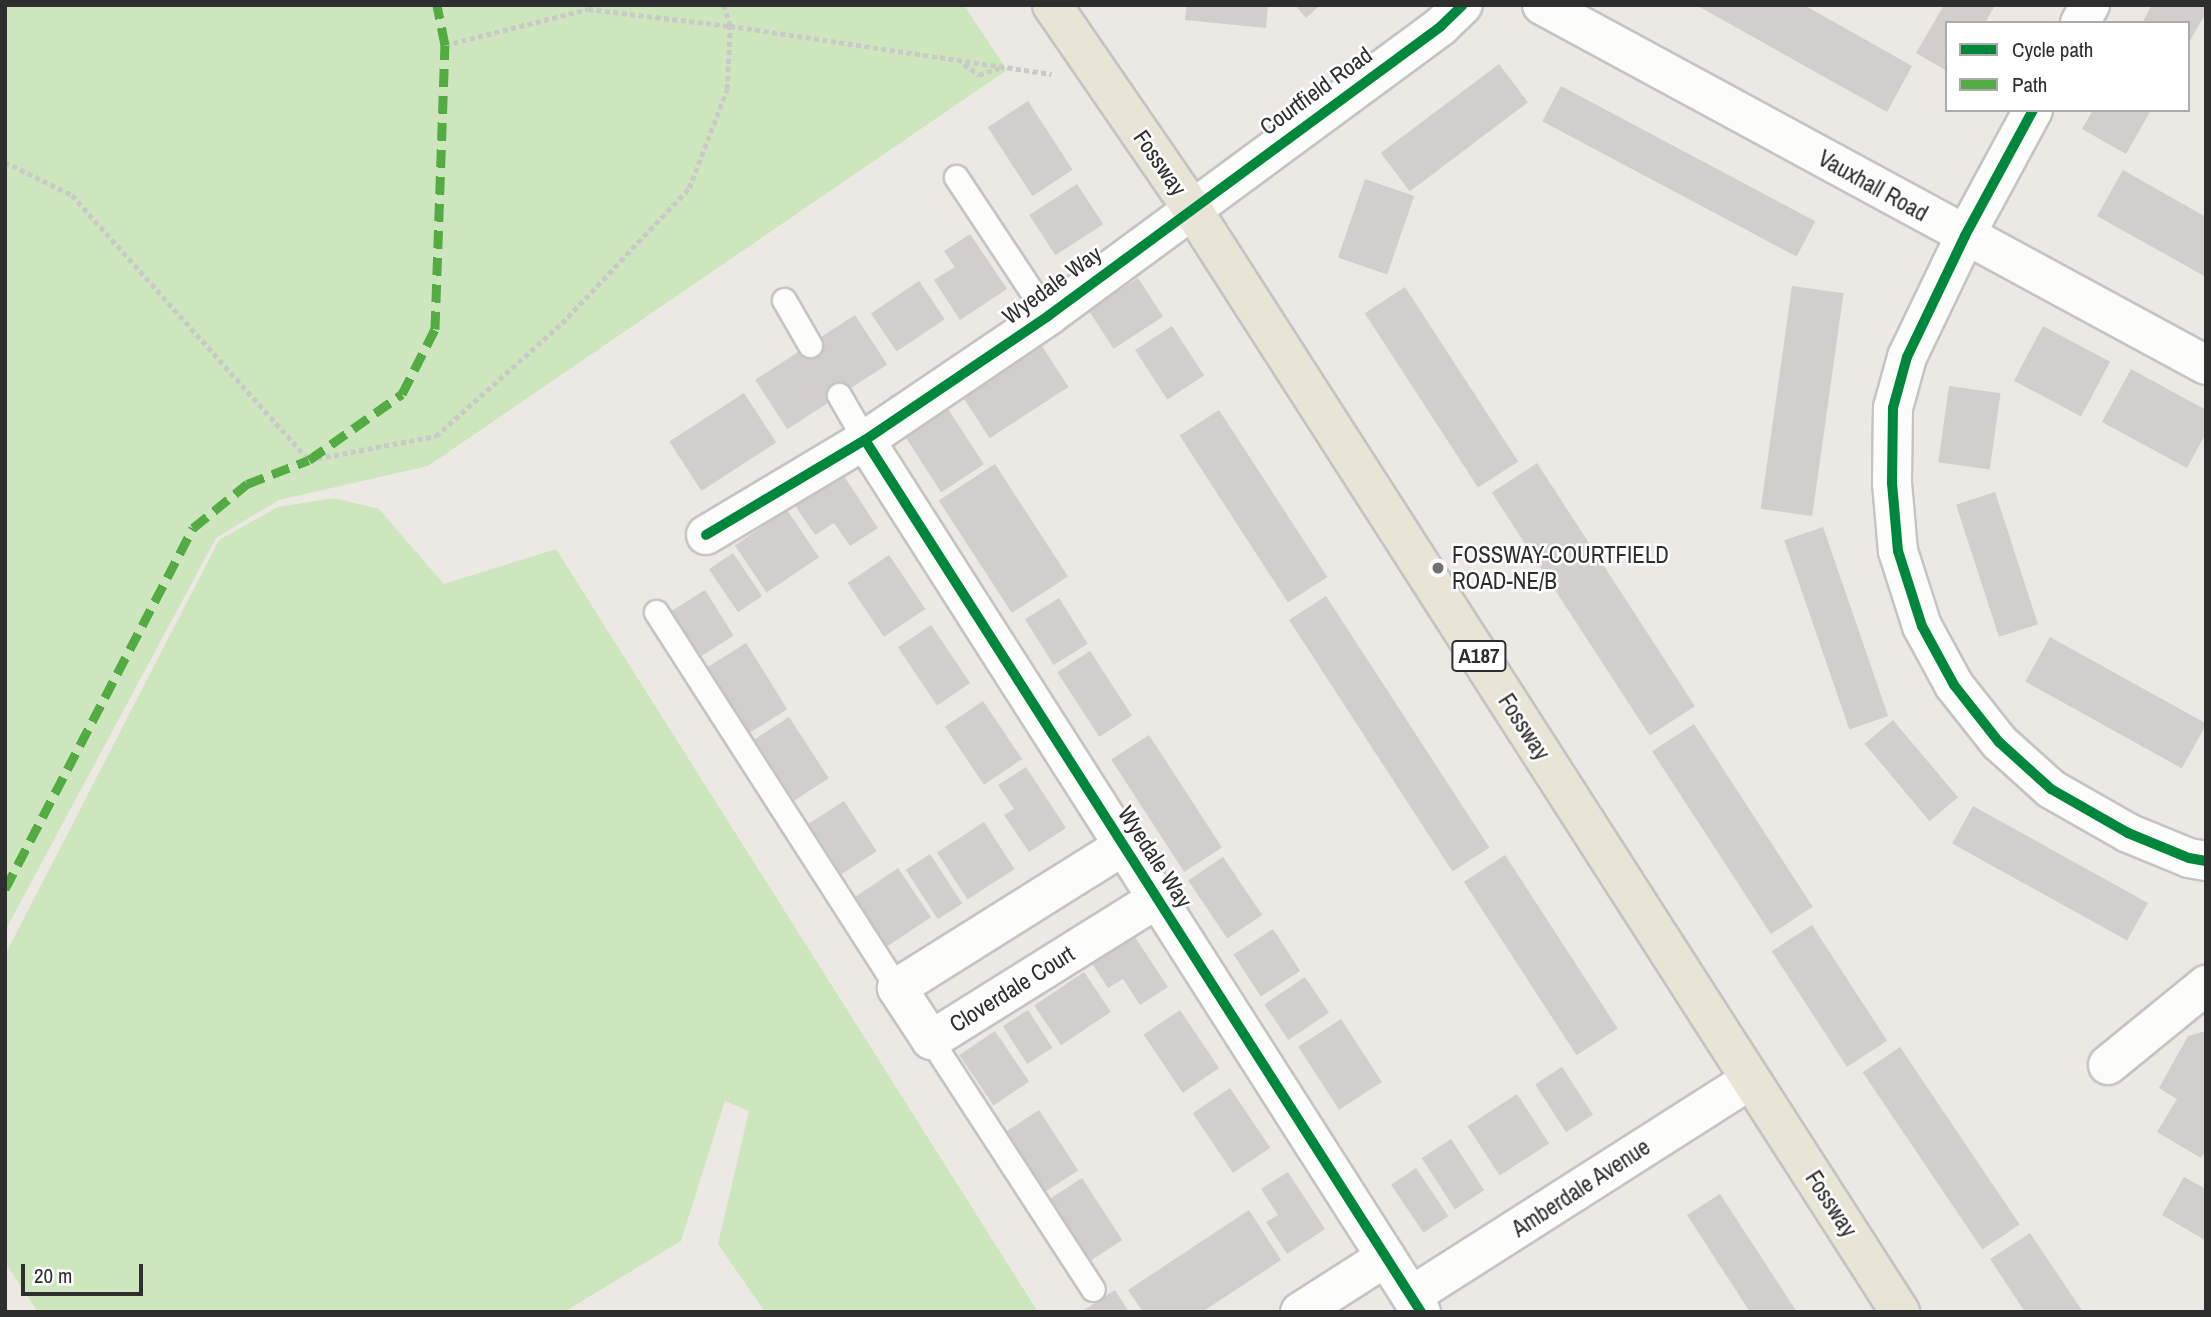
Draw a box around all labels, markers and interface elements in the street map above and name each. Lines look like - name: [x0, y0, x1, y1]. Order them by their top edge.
- legend: [1945, 21, 2190, 112]
- text: Cycle path: [2012, 35, 2093, 64]
- street label: Courtfield Road: [1254, 41, 1378, 141]
- text: Path: [2012, 70, 2047, 99]
- street label: Fossway: [1128, 125, 1192, 201]
- street label: Vauxhall Road: [1813, 145, 1933, 227]
- street label: Wyedale Way: [997, 240, 1107, 330]
- place label: FOSSWAY-COURTFIELD ROAD-NE/B: [1452, 541, 1669, 595]
- marker: FOSSWAY-COURTFIELD ROAD-NE/B: [1430, 560, 1446, 576]
- road number: A187: [1451, 638, 1507, 674]
- street label: Fossway: [1492, 689, 1556, 765]
- street label: Wyedale Way: [1112, 801, 1198, 913]
- street label: Cloverdale Court: [945, 940, 1079, 1038]
- street label: Amberdale Avenue: [1506, 1133, 1656, 1243]
- street label: Fossway: [1799, 1166, 1863, 1242]
- scale bar: [24, 1250, 147, 1294]
- text: 20 m: [34, 1261, 72, 1290]

